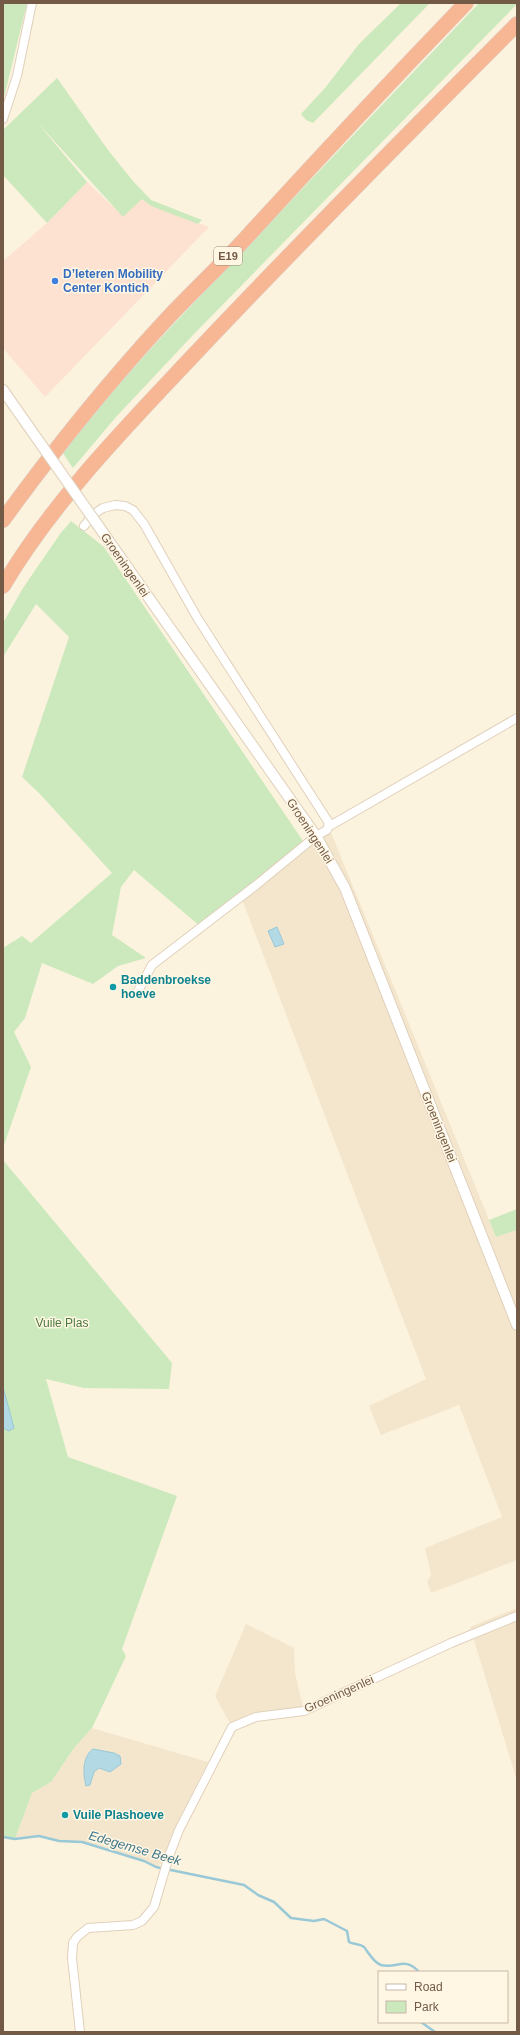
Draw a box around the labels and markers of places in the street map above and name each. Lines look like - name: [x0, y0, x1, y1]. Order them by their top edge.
- place label: D’Ieteren Mobility Center Kontich: [63, 267, 163, 295]
- marker: D’Ieteren Mobility Center Kontich: [50, 276, 60, 286]
- place label: Baddenbroekse hoeve: [121, 973, 211, 1001]
- marker: Baddenbroekse hoeve: [108, 982, 118, 992]
- place label: Vuile Plashoeve: [73, 1808, 164, 1822]
- marker: Vuile Plashoeve: [60, 1810, 70, 1820]

